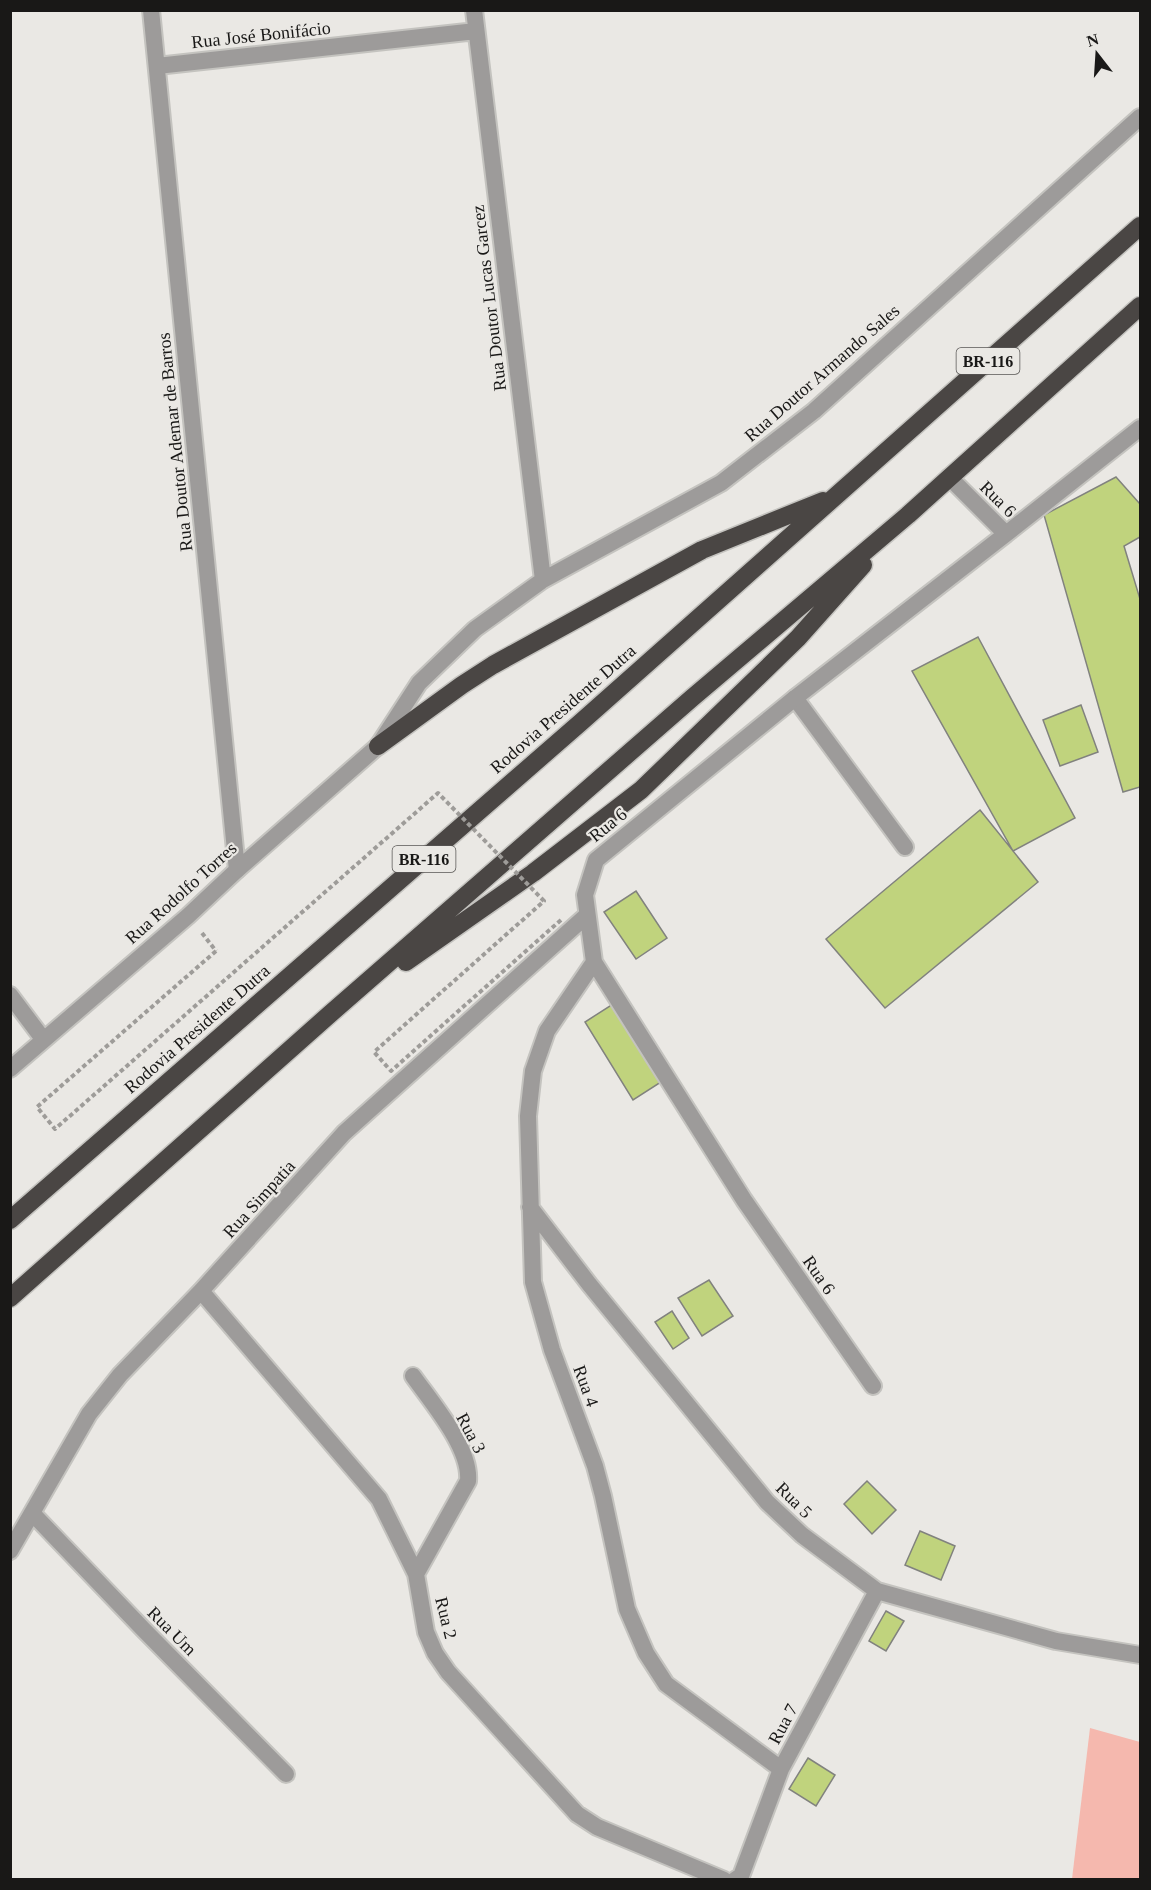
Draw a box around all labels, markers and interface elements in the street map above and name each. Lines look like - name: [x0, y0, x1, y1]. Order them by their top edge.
- street label: Rua José Bonifácio: [190, 18, 332, 52]
- north arrow: [1067, 24, 1127, 84]
- text: N: [1085, 30, 1101, 50]
- street label: Rua Doutor Lucas Garcez: [468, 204, 510, 392]
- street label: Rua Doutor Armando Sales: [741, 300, 903, 446]
- street label: Rua Doutor Ademar de Barros: [154, 332, 196, 552]
- road number: BR-116: [956, 348, 1020, 374]
- street label: Rua 6: [976, 477, 1020, 521]
- street label: Rodovia Presidente Dutra: [486, 640, 640, 778]
- street label: Rua 6: [585, 804, 631, 846]
- street label: Rua Rodolfo Torres: [121, 838, 241, 948]
- road number: BR-116: [392, 846, 456, 872]
- street label: Rodovia Presidente Dutra: [120, 960, 274, 1098]
- street label: Rua Simpatia: [219, 1156, 299, 1242]
- street label: Rua 6: [799, 1252, 839, 1298]
- street label: Rua 4: [569, 1363, 603, 1409]
- street label: Rua 3: [452, 1410, 490, 1456]
- street label: Rua 5: [772, 1478, 816, 1522]
- street label: Rua 2: [431, 1595, 461, 1641]
- street label: Rua Um: [144, 1603, 200, 1659]
- street label: Rua 7: [764, 1701, 802, 1747]

